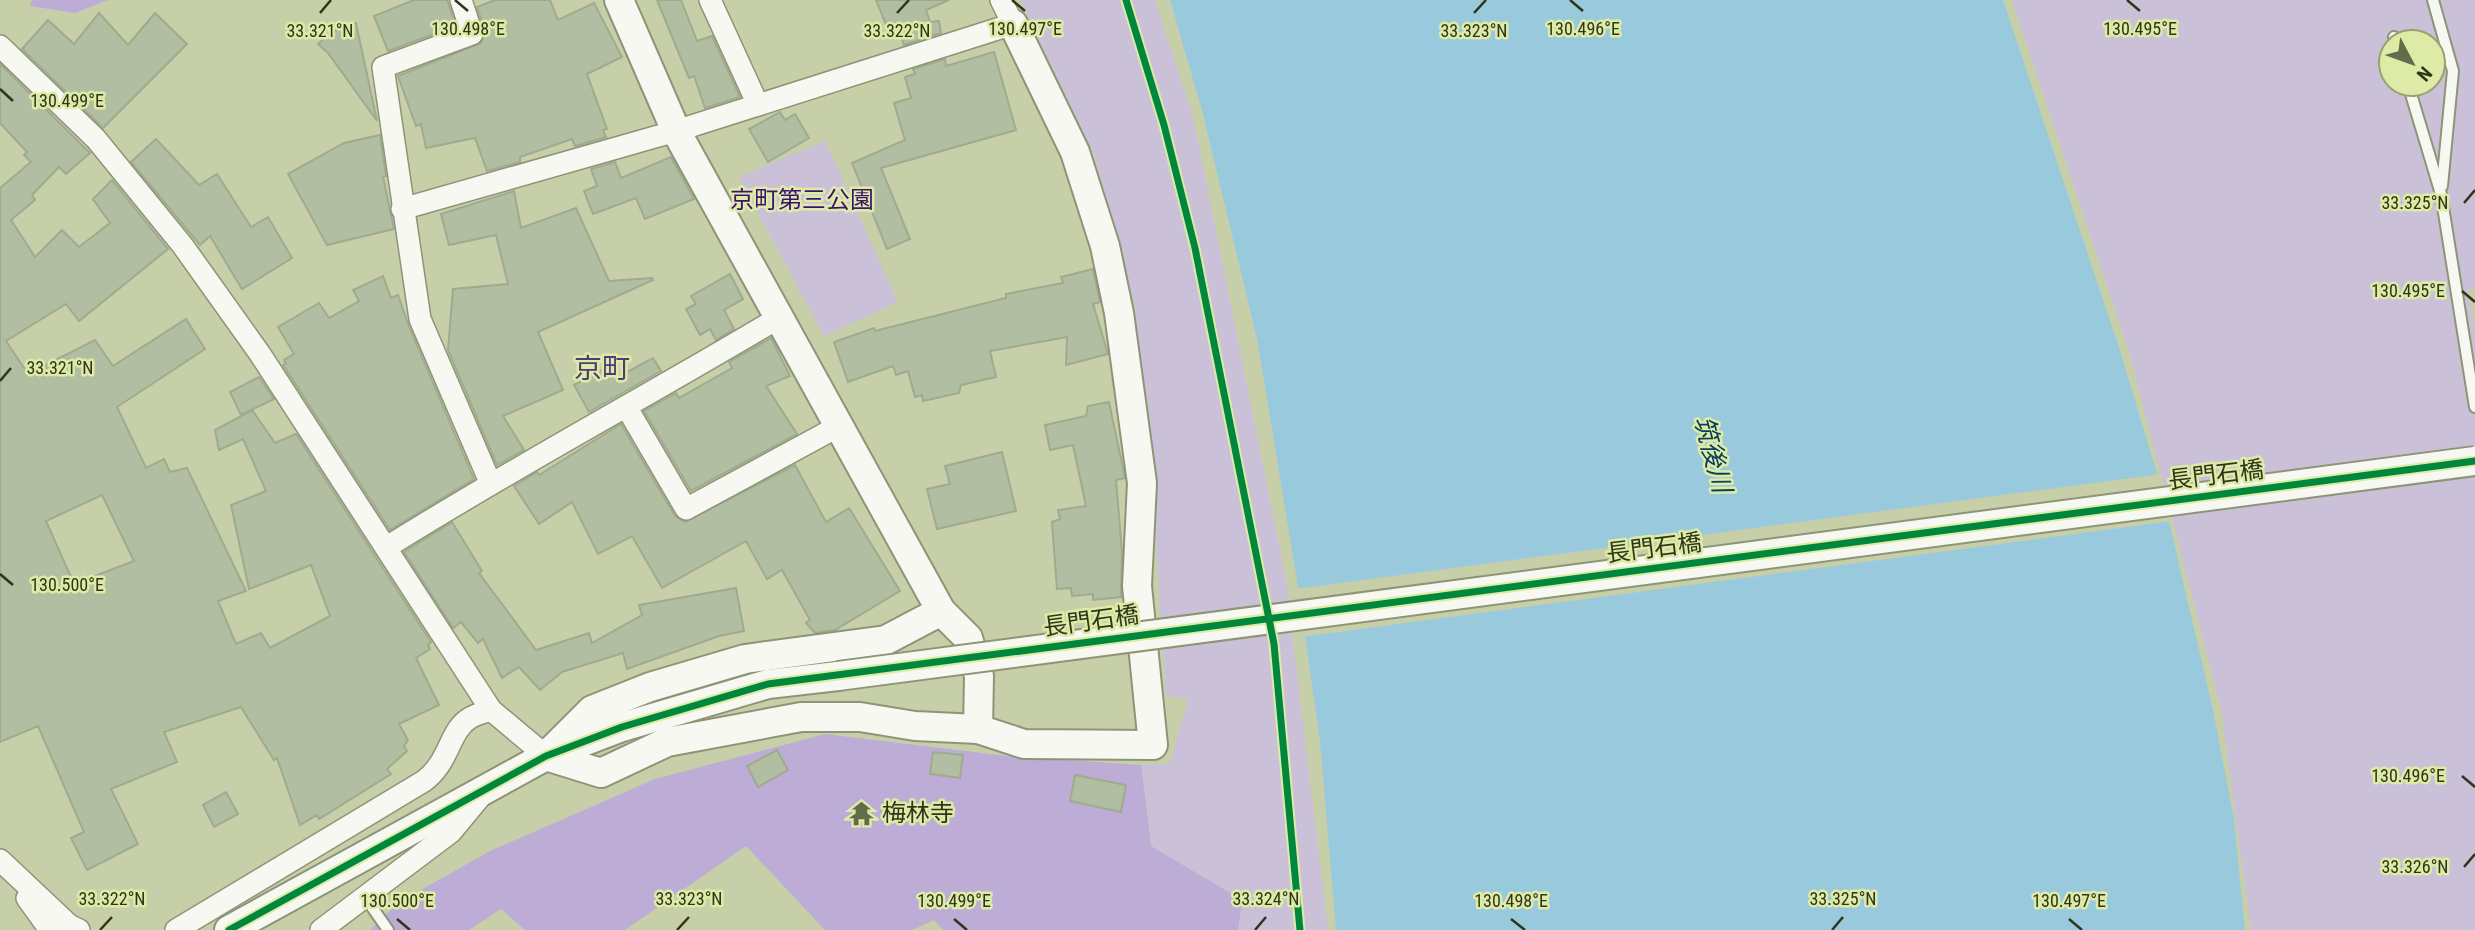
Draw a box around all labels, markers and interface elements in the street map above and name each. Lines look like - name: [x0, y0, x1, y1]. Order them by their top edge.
- text: 130.498°E: [431, 18, 505, 39]
- text: 130.497°E: [988, 18, 1062, 39]
- text: 130.496°E: [1546, 18, 1620, 39]
- text: 130.495°E: [2103, 18, 2177, 39]
- text: 33.321°N: [286, 20, 354, 41]
- text: 33.322°N: [863, 20, 931, 41]
- text: 33.323°N: [1440, 20, 1508, 41]
- north arrow: [2377, 28, 2447, 98]
- text: N: [2412, 62, 2437, 86]
- text: 130.499°E: [30, 90, 104, 111]
- park label: 京町第三公園: [730, 186, 874, 214]
- text: 33.325°N: [2381, 192, 2449, 213]
- text: 130.495°E: [2371, 280, 2445, 301]
- district label: 京町: [574, 352, 630, 385]
- text: 33.321°N: [26, 357, 94, 378]
- water label: 筑後川: [1688, 412, 1738, 498]
- street label: 長門石橋: [2167, 455, 2265, 495]
- street label: 長門石橋: [1605, 528, 1703, 568]
- text: 130.500°E: [30, 574, 104, 595]
- street label: 長門石橋: [1042, 600, 1140, 642]
- text: 130.496°E: [2371, 765, 2445, 786]
- temple icon: 梅林寺: [848, 799, 876, 827]
- place label: 梅林寺: [882, 799, 954, 827]
- text: 33.326°N: [2381, 856, 2449, 877]
- text: 33.322°N: [78, 888, 146, 909]
- text: 33.323°N: [655, 888, 723, 909]
- text: 33.324°N: [1232, 888, 1300, 909]
- text: 33.325°N: [1809, 888, 1877, 909]
- text: 130.500°E: [360, 890, 434, 911]
- text: 130.499°E: [917, 890, 991, 911]
- text: 130.498°E: [1474, 890, 1548, 911]
- text: 130.497°E: [2032, 890, 2106, 911]

